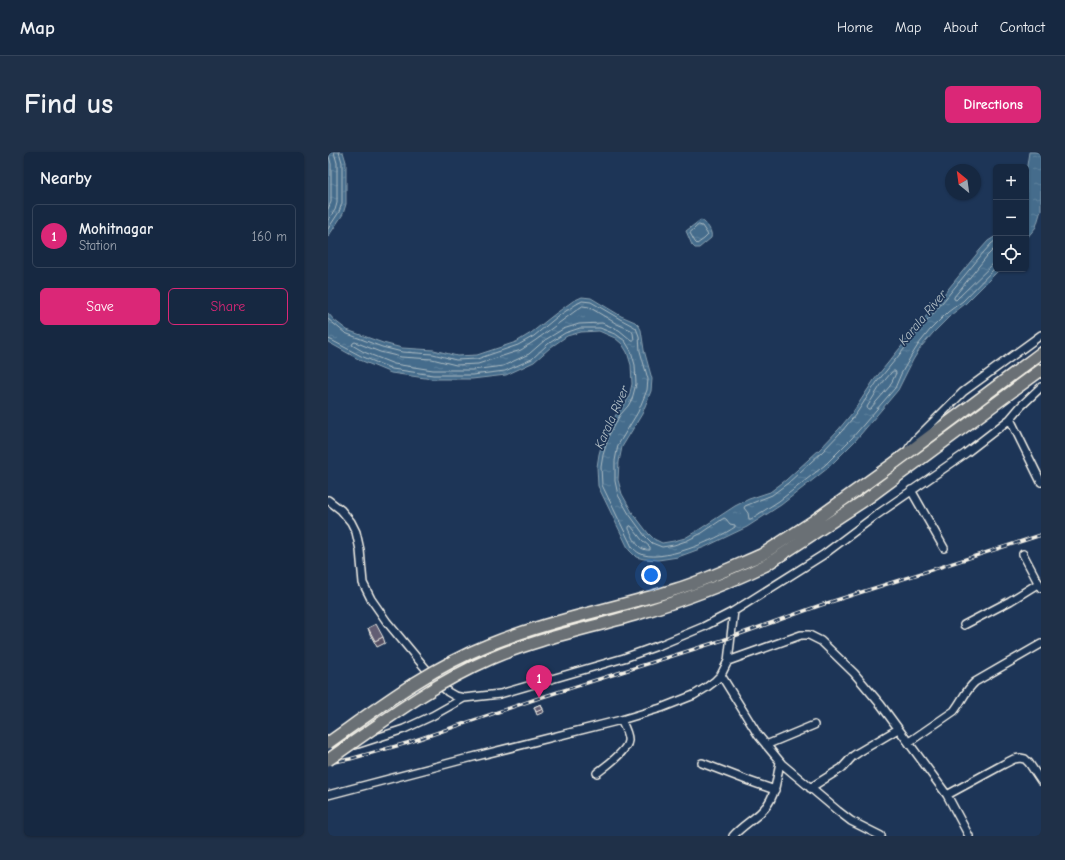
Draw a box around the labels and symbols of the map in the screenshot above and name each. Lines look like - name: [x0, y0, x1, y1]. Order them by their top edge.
- north arrow: [945, 164, 981, 200]
- water label: Karala River: [895, 286, 950, 348]
- water label: Karala River: [591, 383, 632, 451]
- your location: [641, 565, 661, 585]
- pin: 1: [526, 665, 552, 698]

